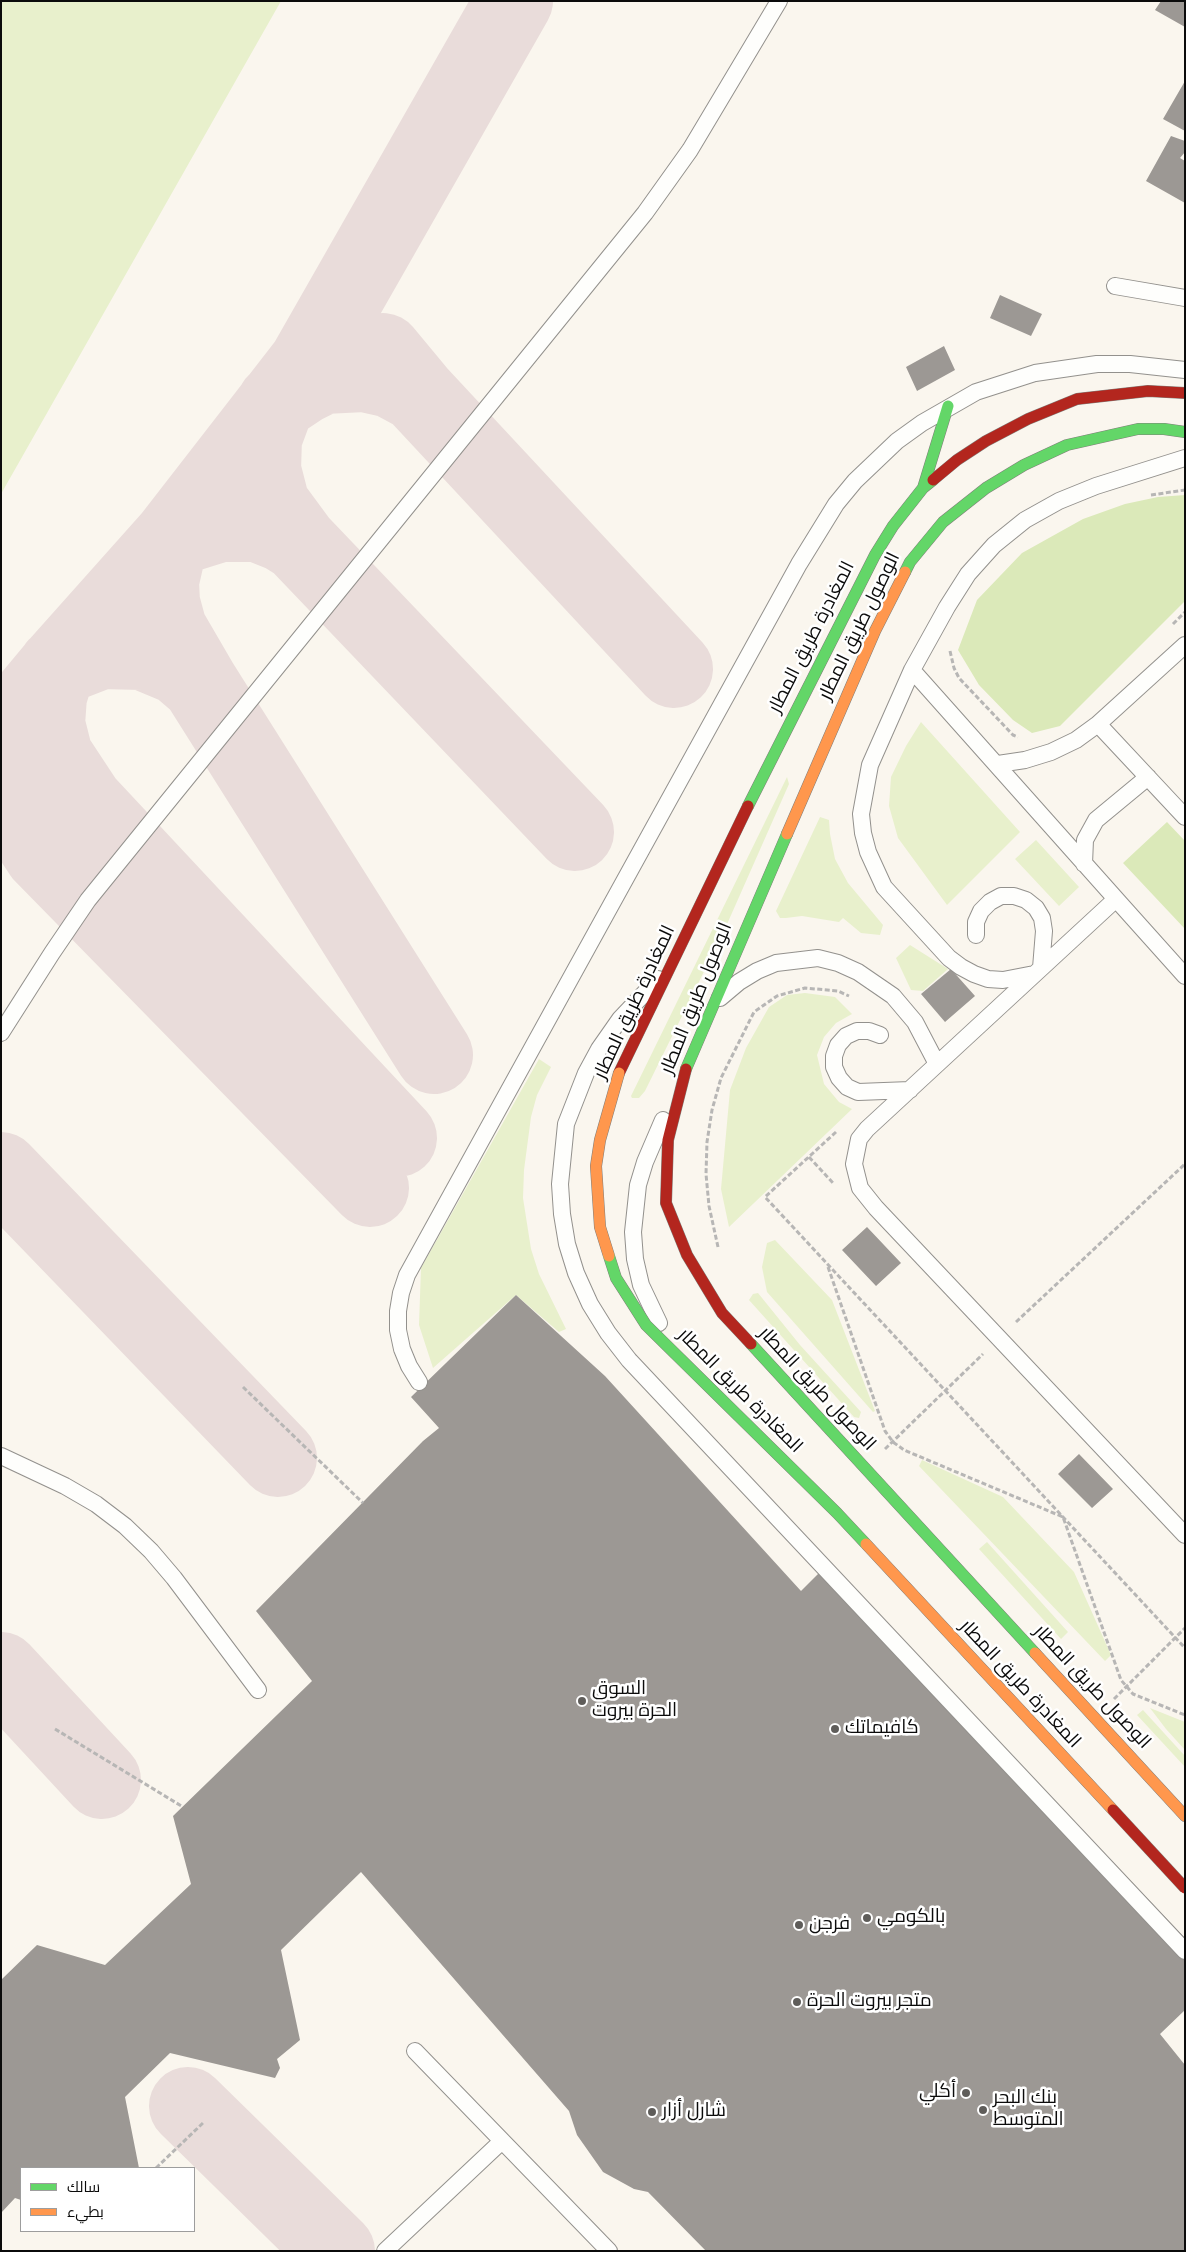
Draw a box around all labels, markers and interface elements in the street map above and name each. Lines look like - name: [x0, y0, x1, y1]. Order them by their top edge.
- street label: الوصول طريق المطار: [815, 549, 907, 705]
- street label: المغادرة طريق المطار: [765, 558, 861, 718]
- street label: الوصول طريق المطار: [657, 920, 739, 1078]
- street label: المغادرة طريق المطار: [590, 922, 682, 1084]
- street label: الوصول طريق المطار: [753, 1323, 879, 1457]
- street label: المغادرة طريق المطار: [672, 1325, 806, 1459]
- street label: المغادرة طريق المطار: [954, 1616, 1084, 1754]
- street label: الوصول طريق المطار: [1028, 1621, 1154, 1755]
- place label: السوق الحرة بيروت: [592, 1679, 677, 1723]
- marker: السوق الحرة بيروت: [576, 1695, 588, 1707]
- place label: كافيماتك: [845, 1718, 919, 1740]
- marker: كافيماتك: [829, 1723, 841, 1735]
- place label: بالكومي: [877, 1907, 945, 1929]
- marker: بالكومي: [861, 1912, 873, 1924]
- place label: فرجن: [809, 1914, 850, 1936]
- marker: فرجن: [793, 1919, 805, 1931]
- place label: متجر بيروت الحرة: [807, 1991, 932, 2013]
- marker: متجر بيروت الحرة: [791, 1996, 803, 2008]
- place label: أكلي: [919, 2082, 956, 2104]
- marker: أكلي: [960, 2087, 972, 2099]
- place label: بنك البحر المتوسط: [993, 2088, 1064, 2132]
- place label: شارل أزار: [662, 2101, 726, 2123]
- marker: بنك البحر المتوسط: [977, 2104, 989, 2116]
- marker: شارل أزار: [646, 2106, 658, 2118]
- legend: [20, 2167, 195, 2232]
- text: سالك: [67, 2176, 100, 2199]
- text: بطيء: [67, 2201, 104, 2224]

